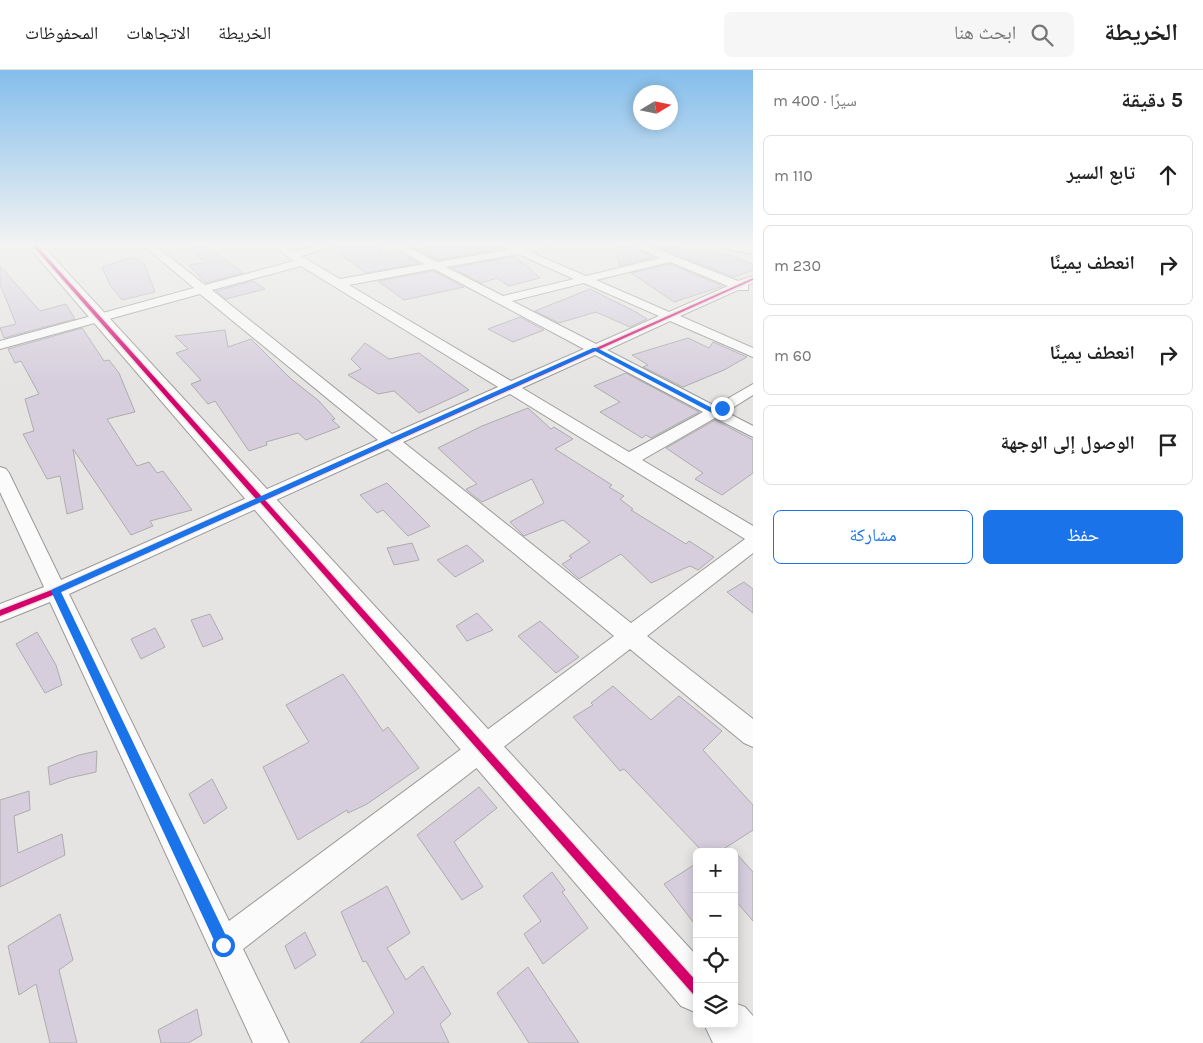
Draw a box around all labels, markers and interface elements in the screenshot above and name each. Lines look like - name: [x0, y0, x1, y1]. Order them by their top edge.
- search box: [724, 12, 1074, 57]
- text: الخريطة: [1104, 18, 1178, 46]
- icon: search: [1028, 21, 1056, 49]
- text: المحفوظات: [25, 22, 98, 44]
- text: الاتجاهات: [126, 22, 190, 44]
- text: الخريطة: [218, 22, 271, 44]
- text: ابحث هنا: [954, 22, 1016, 44]
- north arrow: [633, 85, 678, 130]
- text: 5 دقيقة: [1121, 88, 1183, 112]
- text: سيرًا · 400 m: [773, 91, 857, 110]
- icon: ahead: [1154, 161, 1182, 189]
- text: تابع السير: [1067, 162, 1135, 184]
- text: 110 m: [774, 166, 813, 185]
- icon: right: [1154, 251, 1182, 279]
- text: انعطف يمينًا: [1050, 252, 1135, 274]
- text: 230 m: [774, 256, 821, 275]
- icon: right: [1154, 341, 1182, 369]
- text: انعطف يمينًا: [1050, 342, 1135, 364]
- text: 60 m: [774, 346, 811, 365]
- route end: [711, 397, 734, 420]
- icon: arrive: [1154, 431, 1182, 459]
- text: الوصول إلى الوجهة: [1000, 432, 1135, 454]
- button: مشاركة: [773, 510, 973, 564]
- button: حفظ: [983, 510, 1183, 564]
- map controls: [693, 848, 738, 1028]
- button: +: [693, 848, 738, 893]
- button: −: [693, 893, 738, 938]
- route start: [212, 934, 235, 957]
- button: locate: [693, 938, 738, 983]
- button: layers: [693, 983, 738, 1028]

